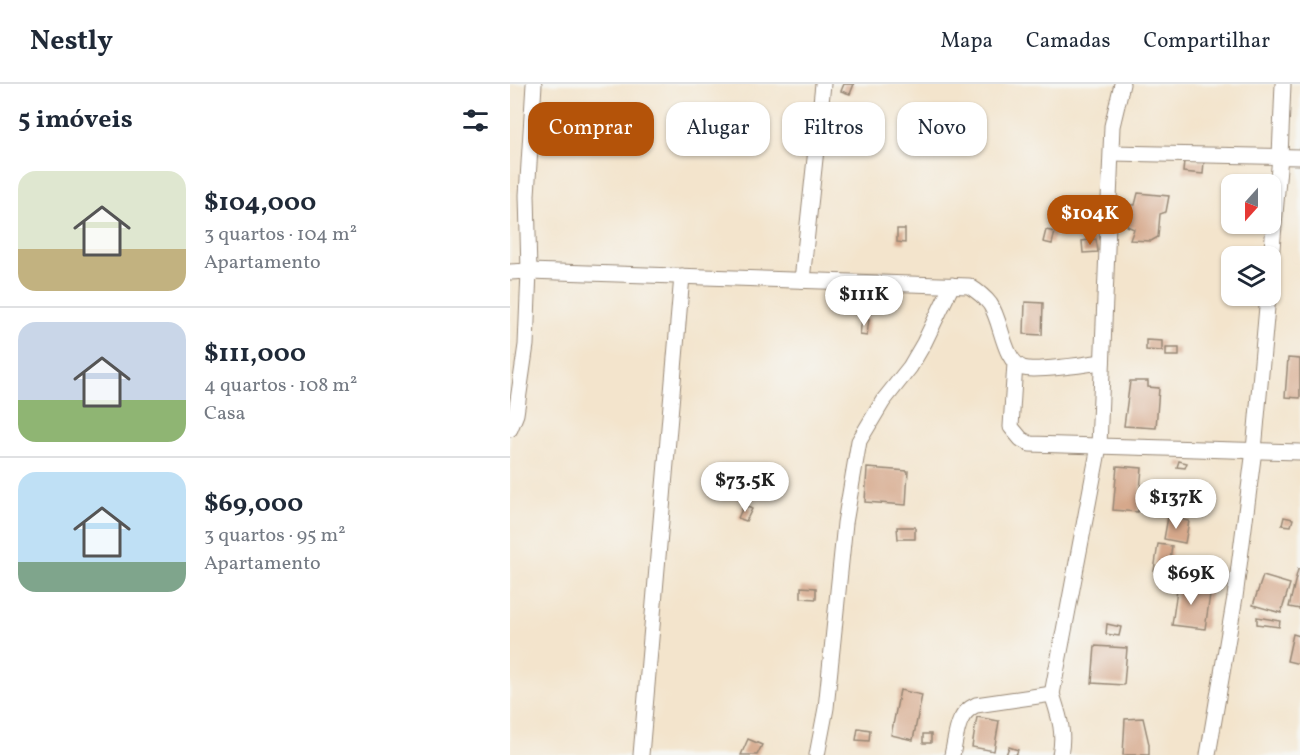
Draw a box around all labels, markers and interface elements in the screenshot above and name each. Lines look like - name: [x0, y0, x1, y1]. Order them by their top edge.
- text: Nestly: [30, 22, 113, 61]
- text: Mapa: [940, 27, 993, 56]
- text: Camadas: [1026, 27, 1110, 56]
- text: Compartilhar: [1143, 27, 1270, 56]
- text: 5 imóveis: [18, 102, 133, 138]
- chip: Comprar: [528, 102, 654, 156]
- chip: Alugar: [666, 102, 770, 156]
- chip: Filtros: [782, 102, 885, 156]
- chip: Novo: [897, 102, 987, 156]
- icon: filters: [459, 104, 492, 137]
- north arrow: [1221, 174, 1281, 234]
- map controls: [1221, 174, 1281, 306]
- text: $104,000: [204, 185, 316, 221]
- icon: home: [66, 195, 138, 267]
- pin: $104K: [1048, 195, 1132, 246]
- text: $104K: [1061, 200, 1119, 228]
- text: 3 quartos · 104 m²: [204, 221, 357, 249]
- button: layers: [1221, 246, 1281, 306]
- text: Apartamento: [204, 249, 321, 277]
- pin: $111K: [822, 276, 906, 327]
- text: $111K: [839, 281, 889, 309]
- text: $111,000: [204, 336, 306, 372]
- icon: home: [66, 346, 138, 418]
- text: 4 quartos · 108 m²: [204, 372, 357, 400]
- text: Casa: [204, 400, 246, 428]
- pin: $73.5K: [696, 462, 794, 513]
- text: $73.5K: [715, 467, 775, 495]
- pin: $137K: [1134, 479, 1218, 530]
- text: $137K: [1149, 484, 1203, 512]
- text: $69,000: [204, 486, 303, 522]
- icon: home: [66, 496, 138, 568]
- text: 3 quartos · 95 m²: [204, 522, 346, 550]
- text: Apartamento: [204, 550, 321, 578]
- pin: $69K: [1155, 555, 1227, 606]
- text: $69K: [1167, 560, 1215, 588]

